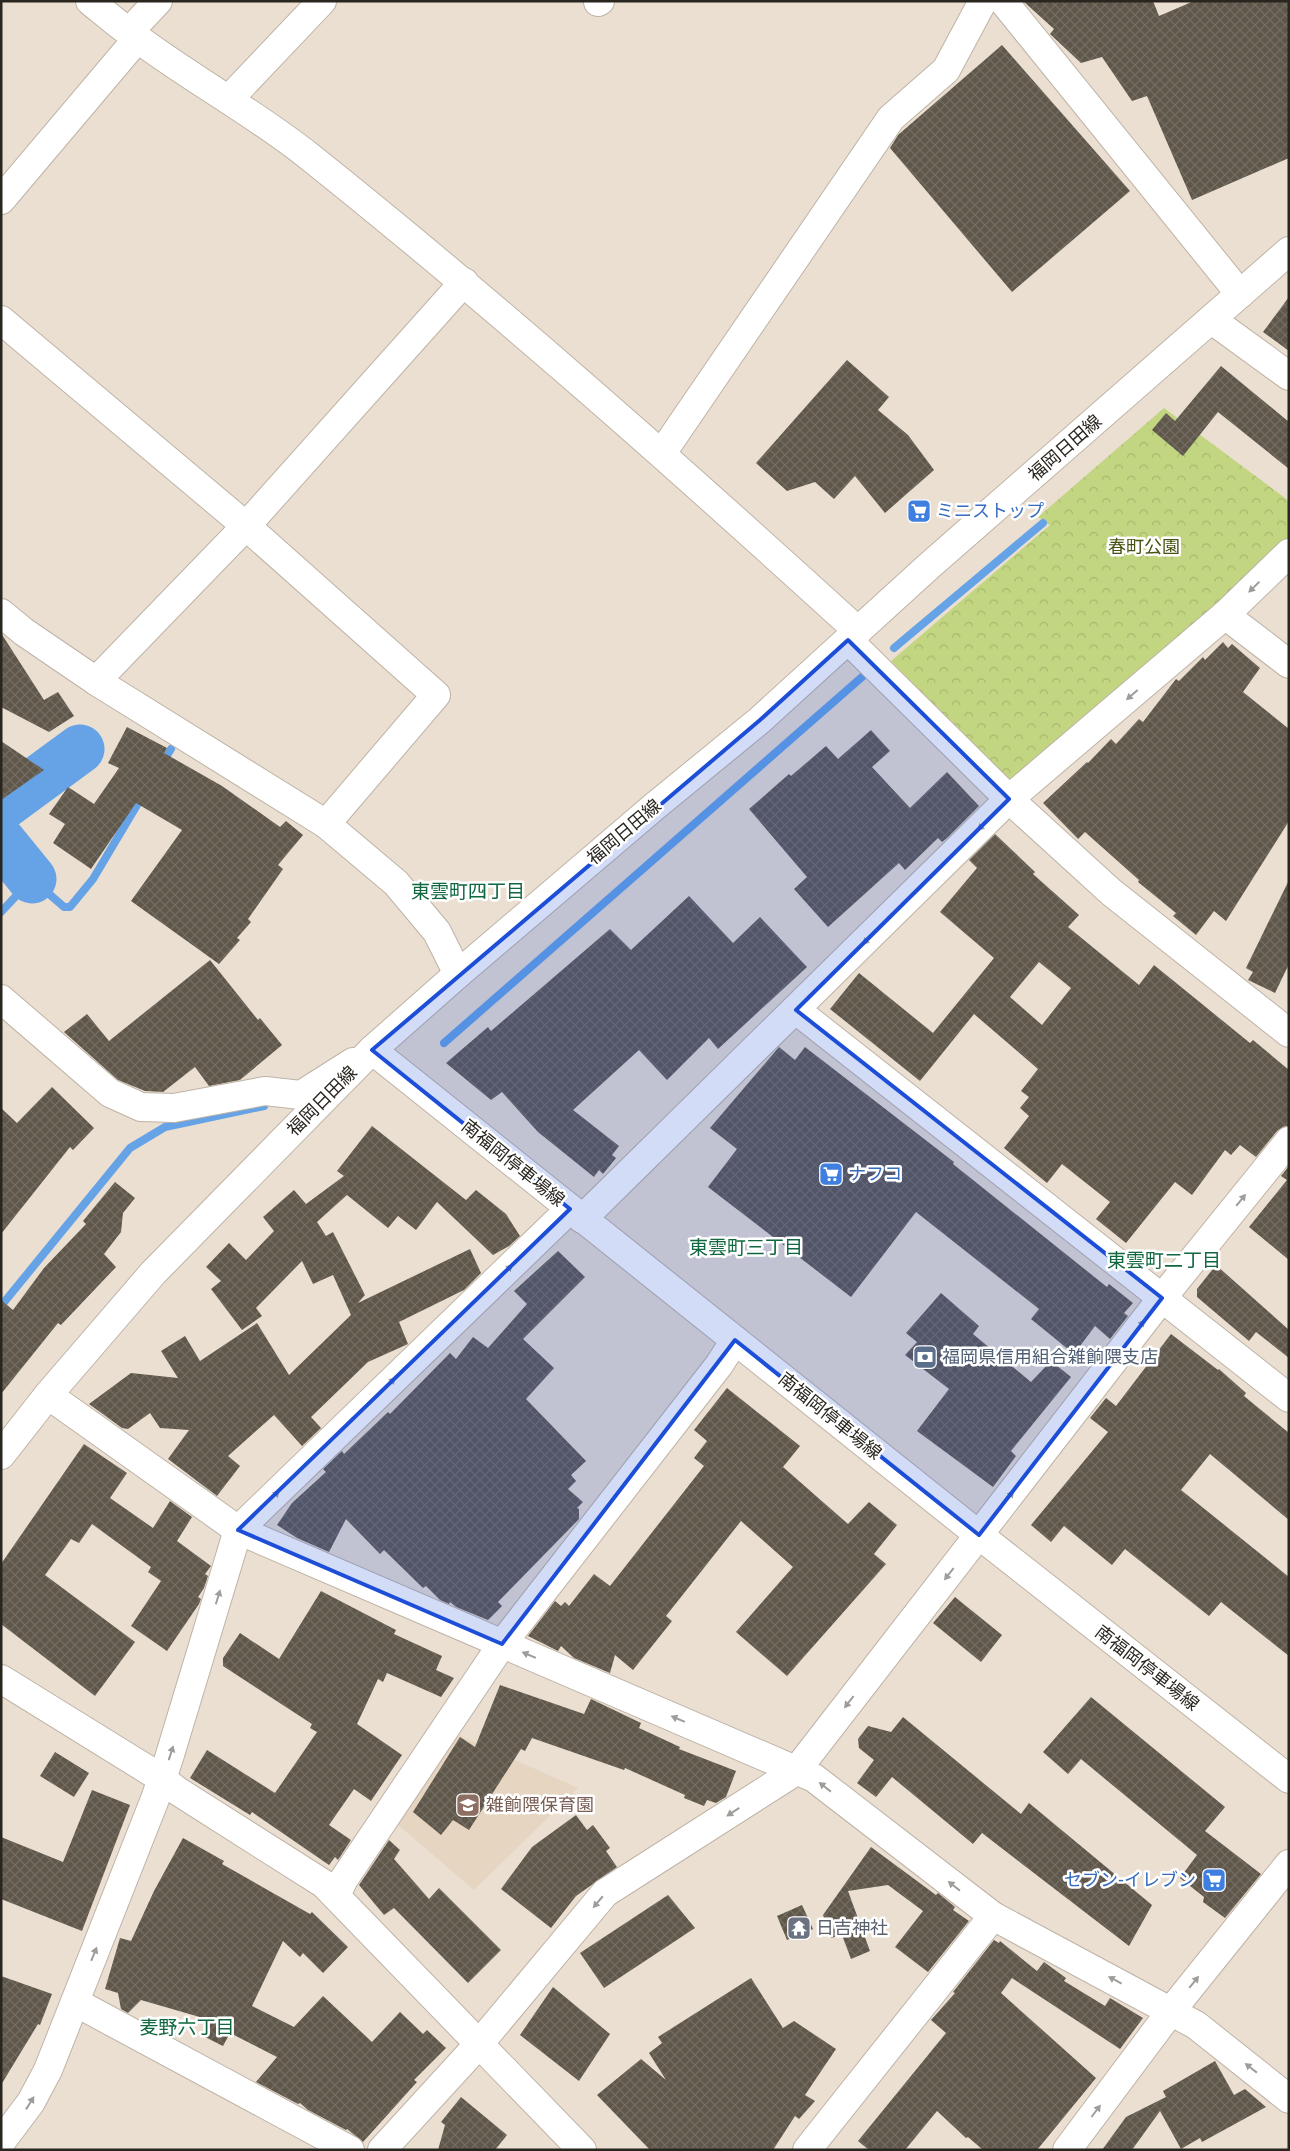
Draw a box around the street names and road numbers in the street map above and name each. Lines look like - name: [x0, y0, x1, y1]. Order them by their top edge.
- street label: 福岡日田線: [1024, 411, 1106, 485]
- street label: 福岡日田線: [583, 795, 665, 869]
- street label: 福岡日田線: [283, 1062, 361, 1140]
- street label: 南福岡停車場線: [458, 1116, 568, 1210]
- street label: 南福岡停車場線: [775, 1369, 885, 1463]
- street label: 南福岡停車場線: [1091, 1621, 1203, 1715]

